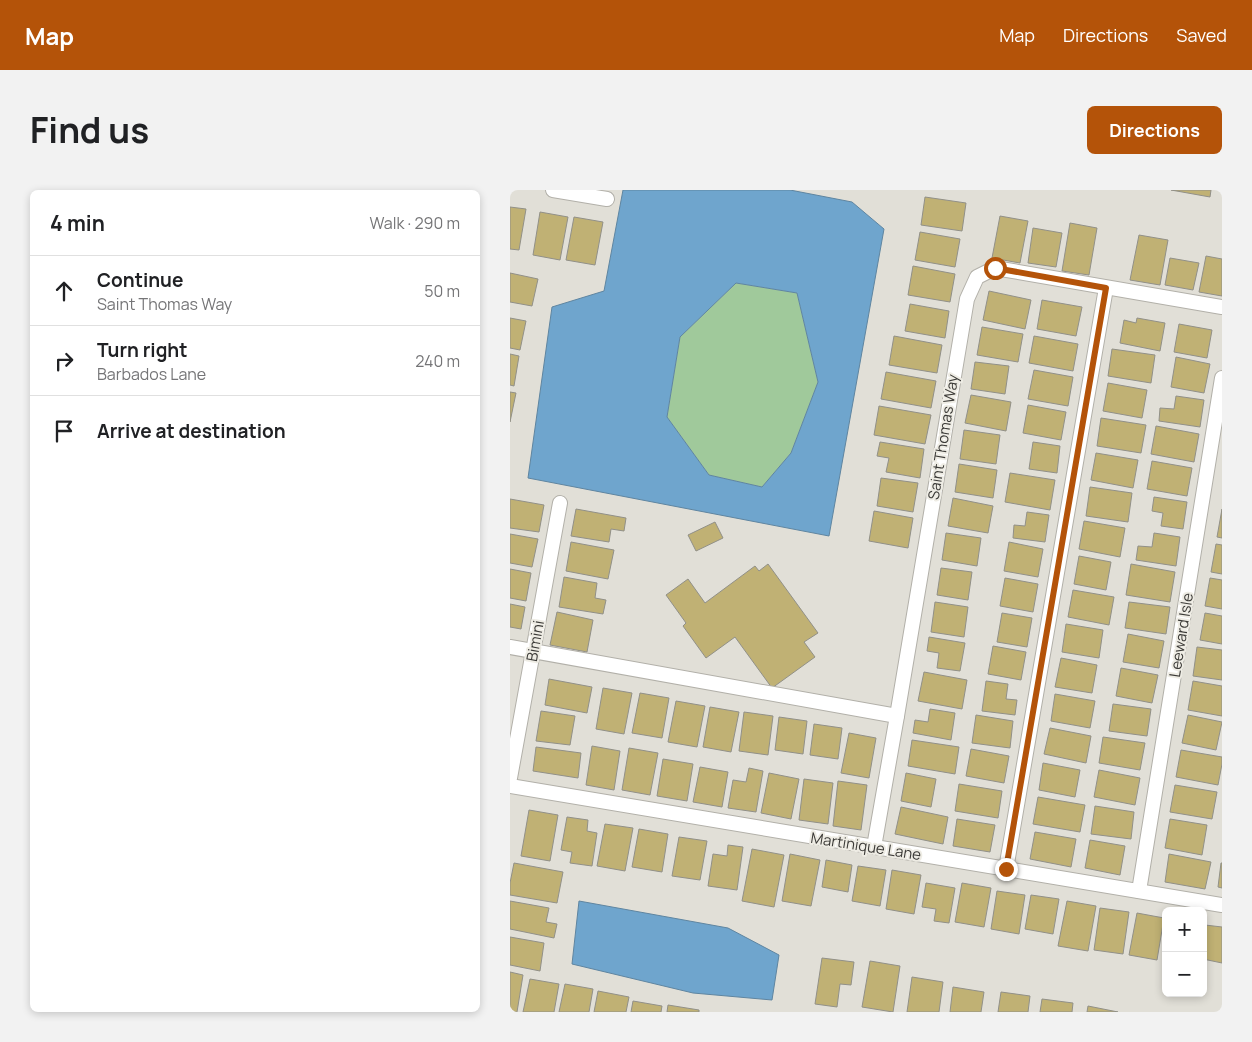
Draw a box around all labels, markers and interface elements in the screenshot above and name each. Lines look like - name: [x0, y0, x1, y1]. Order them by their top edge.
- text: Map: [25, 19, 74, 52]
- text: Map: [999, 23, 1035, 47]
- text: Directions: [1063, 23, 1148, 47]
- text: Saved: [1176, 23, 1227, 47]
- text: Find us: [30, 106, 149, 154]
- button: Directions: [1087, 106, 1222, 154]
- text: 4 min: [50, 209, 105, 237]
- text: Walk · 290 m: [370, 212, 460, 234]
- route start: [984, 257, 1007, 280]
- text: Continue: [97, 267, 183, 293]
- icon: ahead: [50, 277, 78, 305]
- text: 50 m: [424, 280, 460, 302]
- text: Saint Thomas Way: [97, 293, 232, 315]
- text: Turn right: [97, 337, 187, 363]
- icon: right: [50, 347, 78, 375]
- text: 240 m: [415, 350, 460, 372]
- text: Barbados Lane: [97, 363, 206, 385]
- street label: Saint Thomas Way: [923, 373, 963, 501]
- icon: arrive: [50, 417, 78, 445]
- text: Arrive at destination: [97, 418, 286, 444]
- street label: Leeward Isle: [1164, 591, 1198, 679]
- street label: Bimini: [521, 619, 549, 663]
- street label: Martinique Lane: [809, 827, 923, 865]
- route end: [995, 858, 1018, 881]
- map controls: [1162, 907, 1207, 997]
- button: +: [1162, 907, 1207, 952]
- button: −: [1162, 952, 1207, 997]

